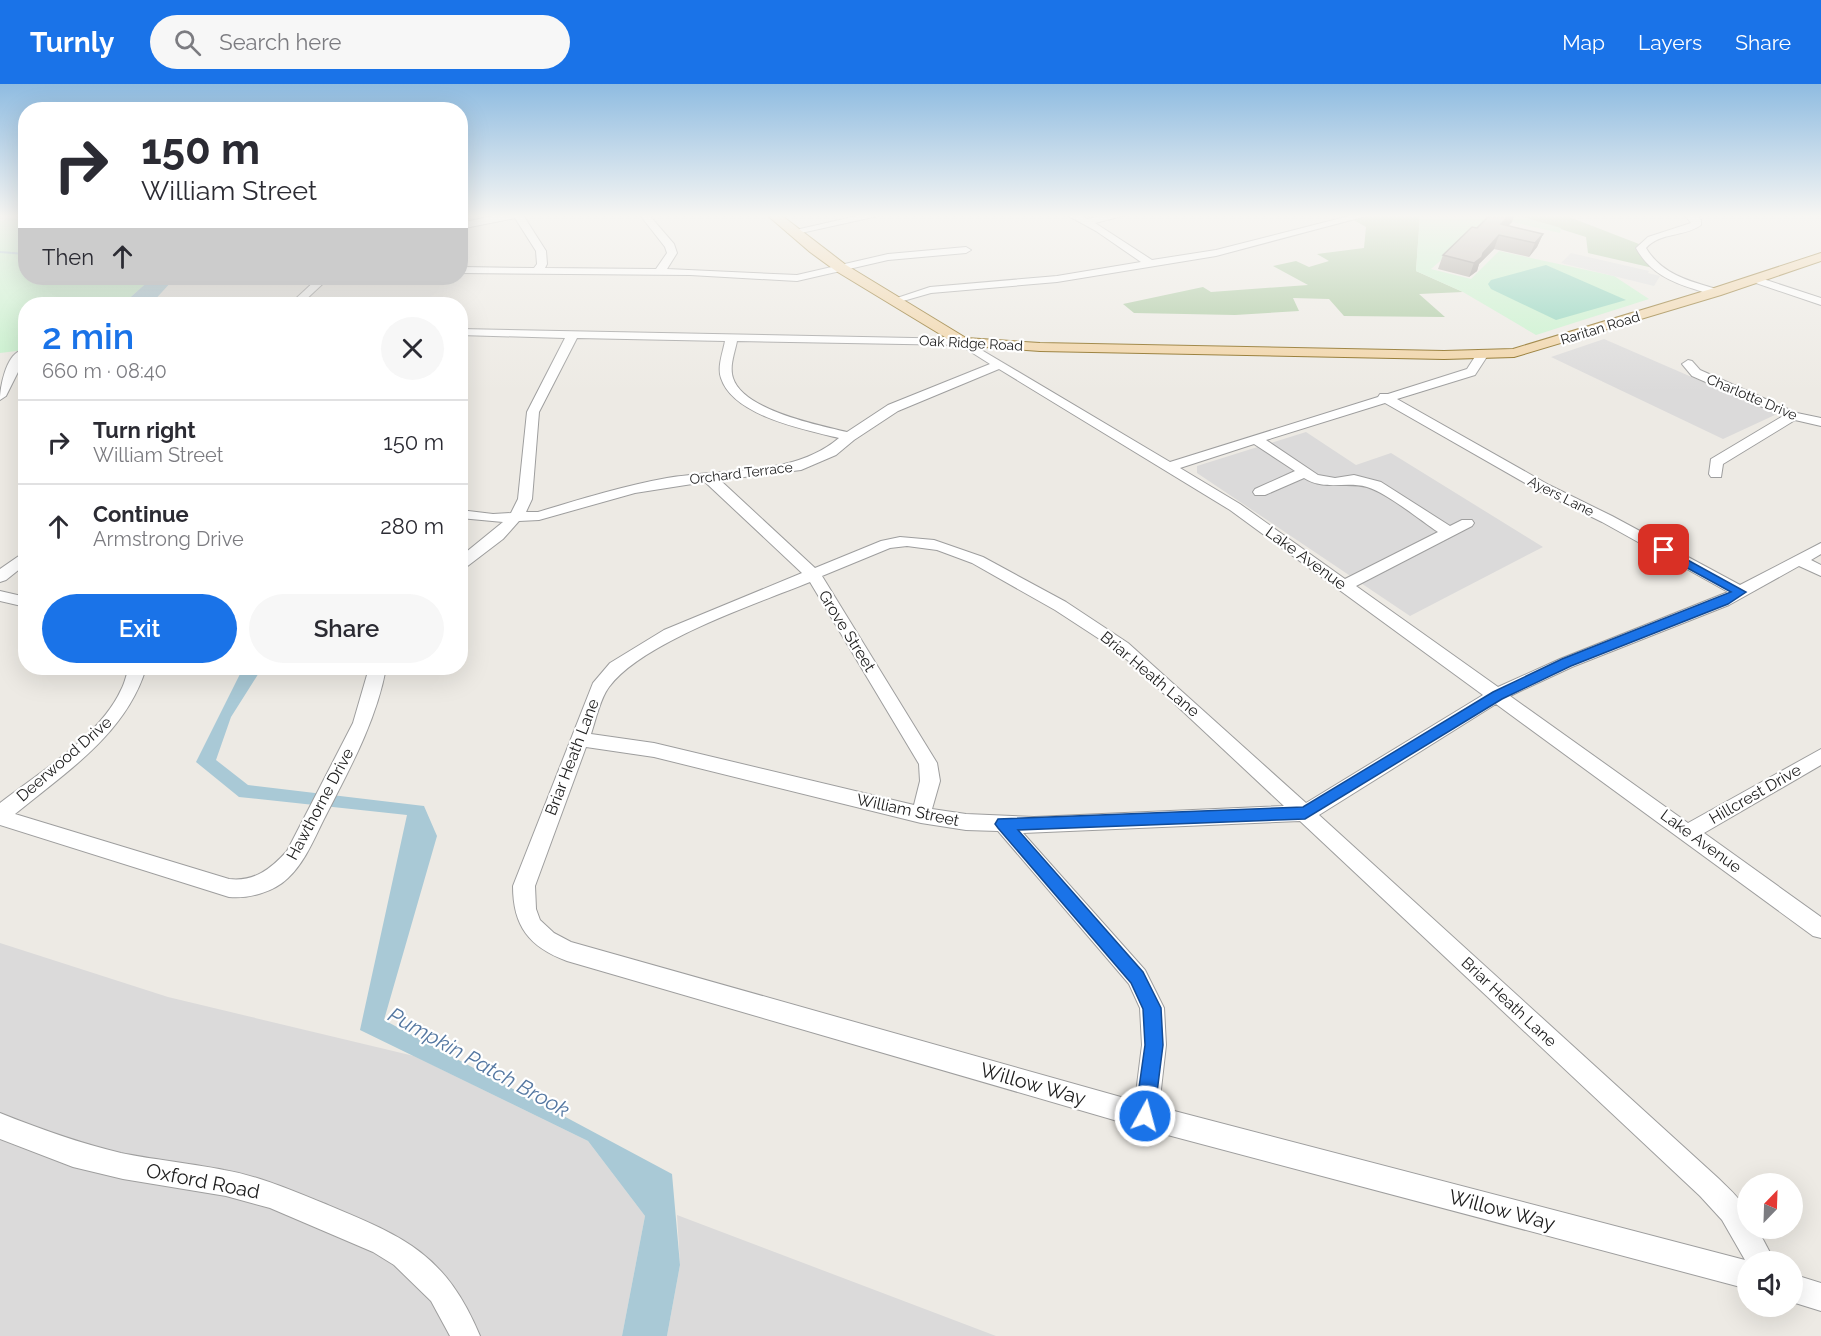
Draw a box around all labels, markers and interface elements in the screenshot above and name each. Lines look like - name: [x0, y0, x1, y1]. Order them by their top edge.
- search box: [150, 15, 570, 69]
- text: Turnly: [30, 26, 114, 59]
- icon: search: [171, 26, 204, 59]
- text: Search here: [219, 29, 341, 55]
- text: Map: [1562, 30, 1605, 55]
- text: Layers: [1638, 30, 1702, 55]
- text: Share: [1735, 30, 1791, 55]
- text: 150 m: [141, 125, 260, 174]
- icon: right: [42, 126, 120, 204]
- text: William Street: [141, 175, 317, 206]
- icon: ahead: [106, 240, 139, 273]
- text: Then: [42, 244, 94, 270]
- street label: Raritan Road: [1558, 308, 1642, 348]
- text: 2 min: [42, 315, 134, 357]
- button: close: [381, 317, 444, 380]
- street label: Oak Ridge Road: [919, 332, 1023, 354]
- text: 660 m · 08:40: [42, 359, 167, 383]
- street label: Charlotte Drive: [1704, 371, 1800, 423]
- text: Turn right: [93, 417, 196, 443]
- icon: right: [42, 426, 75, 459]
- text: 150 m: [383, 429, 444, 455]
- text: William Street: [93, 443, 223, 467]
- street label: Orchard Terrace: [689, 459, 793, 487]
- street label: Ayers Lane: [1525, 473, 1597, 519]
- text: Continue: [93, 501, 189, 527]
- icon: ahead: [42, 510, 75, 543]
- text: 280 m: [380, 513, 444, 539]
- street label: Lake Avenue: [1262, 522, 1350, 594]
- pin: [1638, 524, 1689, 575]
- text: Armstrong Drive: [93, 527, 244, 551]
- icon: arrive: [1647, 533, 1680, 566]
- street label: Grove Street: [815, 587, 880, 676]
- button: Exit: [42, 594, 237, 663]
- button: Share: [249, 594, 444, 663]
- street label: Briar Heath Lane: [1097, 627, 1203, 721]
- street label: Briar Heath Lane: [541, 696, 603, 818]
- street label: Deerwood Drive: [13, 713, 115, 805]
- street label: Hawthorne Drive: [283, 745, 357, 863]
- street label: Hillcrest Drive: [1706, 760, 1804, 828]
- street label: William Street: [855, 790, 962, 830]
- street label: Lake Avenue: [1657, 805, 1745, 877]
- street label: Briar Heath Lane: [1458, 953, 1560, 1051]
- water label: Pumpkin Patch Brook: [384, 1002, 574, 1122]
- street label: Willow Way: [977, 1057, 1089, 1111]
- position arrow: [1113, 1084, 1177, 1148]
- street label: Oxford Road: [144, 1158, 262, 1204]
- north arrow: [1737, 1173, 1803, 1239]
- map controls: [1737, 1173, 1803, 1317]
- street label: Willow Way: [1446, 1184, 1558, 1236]
- button: sound: [1737, 1251, 1803, 1317]

